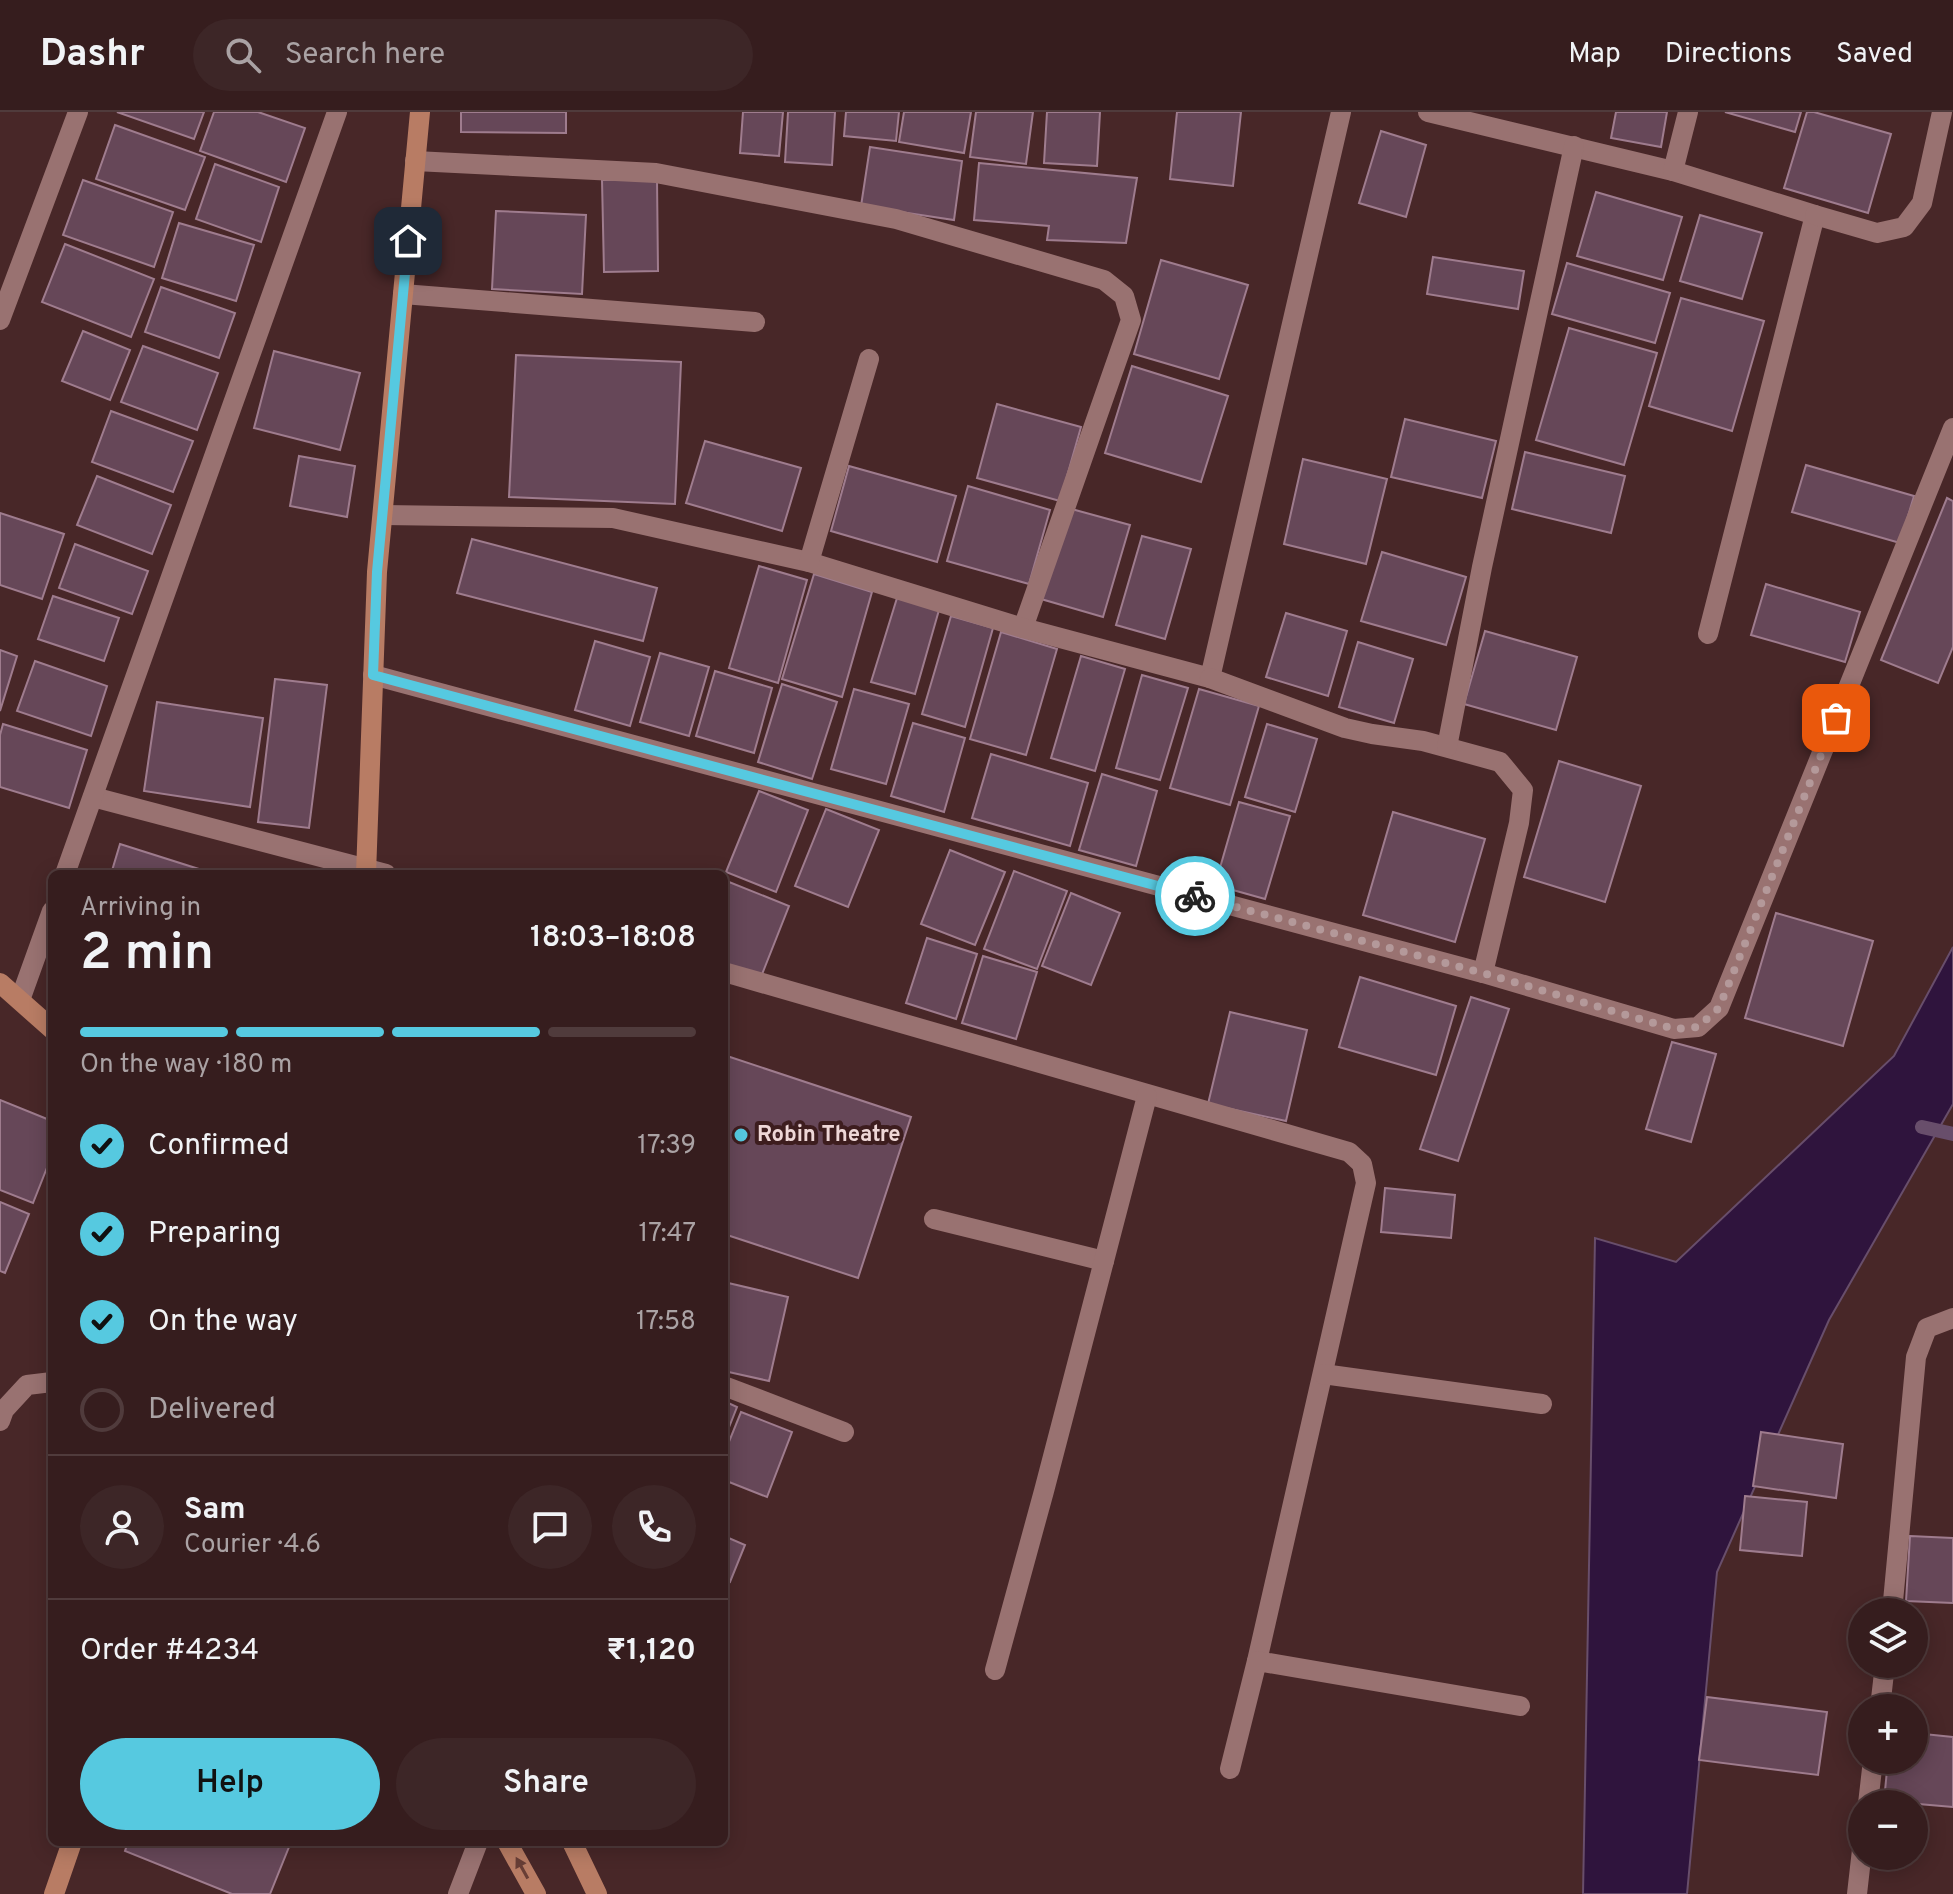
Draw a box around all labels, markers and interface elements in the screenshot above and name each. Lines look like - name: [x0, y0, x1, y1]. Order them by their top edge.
- search box: [193, 19, 753, 91]
- text: Dashr: [40, 31, 145, 80]
- icon: search: [221, 33, 265, 77]
- text: Search here: [285, 37, 445, 74]
- text: Map: [1568, 37, 1621, 73]
- text: Directions: [1665, 37, 1792, 73]
- text: Saved: [1836, 37, 1913, 73]
- pin: [374, 207, 442, 275]
- icon: home: [386, 219, 430, 263]
- pin: [1802, 684, 1870, 752]
- icon: bag: [1814, 696, 1858, 740]
- courier: [1155, 856, 1235, 936]
- icon: bike: [1173, 874, 1217, 918]
- text: Arriving in: [80, 892, 201, 925]
- text: 18:03–18:08: [530, 920, 696, 957]
- text: 2 min: [80, 922, 214, 988]
- text: On the way · 180 m: [80, 1049, 292, 1082]
- place label: Robin Theatre: [757, 1122, 901, 1149]
- icon: check: [80, 1124, 124, 1168]
- marker: Robin Theatre: [732, 1126, 750, 1144]
- text: Confirmed: [148, 1128, 290, 1165]
- text: 17:39: [637, 1130, 696, 1163]
- icon: check: [80, 1212, 124, 1256]
- text: Preparing: [148, 1216, 281, 1253]
- text: 17:47: [639, 1218, 696, 1251]
- icon: check: [80, 1300, 124, 1344]
- text: On the way: [148, 1304, 298, 1341]
- text: 17:58: [636, 1306, 696, 1339]
- text: Delivered: [148, 1392, 276, 1429]
- button: person: [80, 1485, 164, 1569]
- button: chat: [508, 1485, 592, 1569]
- button: phone: [612, 1485, 696, 1569]
- text: Sam: [184, 1492, 246, 1529]
- text: Courier · 4.6: [184, 1529, 321, 1562]
- map controls: [1848, 1598, 1928, 1870]
- button: layers: [1848, 1598, 1928, 1678]
- text: Order #4234: [80, 1633, 259, 1670]
- text: ₹1,120: [606, 1633, 696, 1670]
- button: +: [1848, 1694, 1928, 1774]
- button: Help: [80, 1738, 380, 1830]
- button: Share: [396, 1738, 696, 1830]
- button: −: [1848, 1790, 1928, 1870]
- one-way arrow: [515, 1857, 529, 1879]

